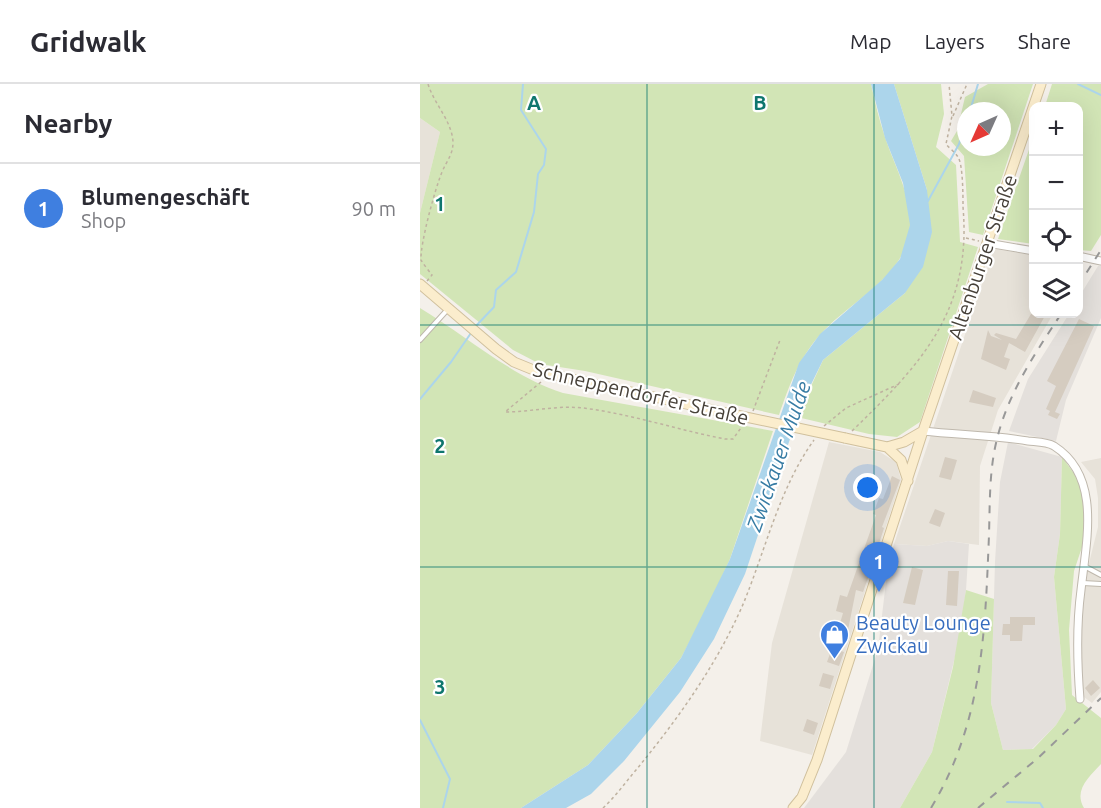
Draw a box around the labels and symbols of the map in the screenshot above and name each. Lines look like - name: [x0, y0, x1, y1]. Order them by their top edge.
- text: A: [527, 91, 541, 114]
- text: B: [753, 91, 767, 114]
- north arrow: [957, 102, 1011, 156]
- street label: Altenburger Straße: [943, 171, 1021, 343]
- text: 1: [434, 192, 446, 215]
- street label: Schneppendorfer Straße: [531, 357, 751, 429]
- water label: Zwickauer Mulde: [741, 378, 815, 535]
- text: 2: [434, 434, 446, 457]
- your location: [853, 473, 882, 502]
- pin: 1: [860, 542, 898, 592]
- place label: Beauty Lounge Zwickau: [856, 611, 991, 657]
- shop icon: Beauty Lounge Zwickau: [819, 618, 851, 660]
- text: 3: [434, 675, 446, 698]

